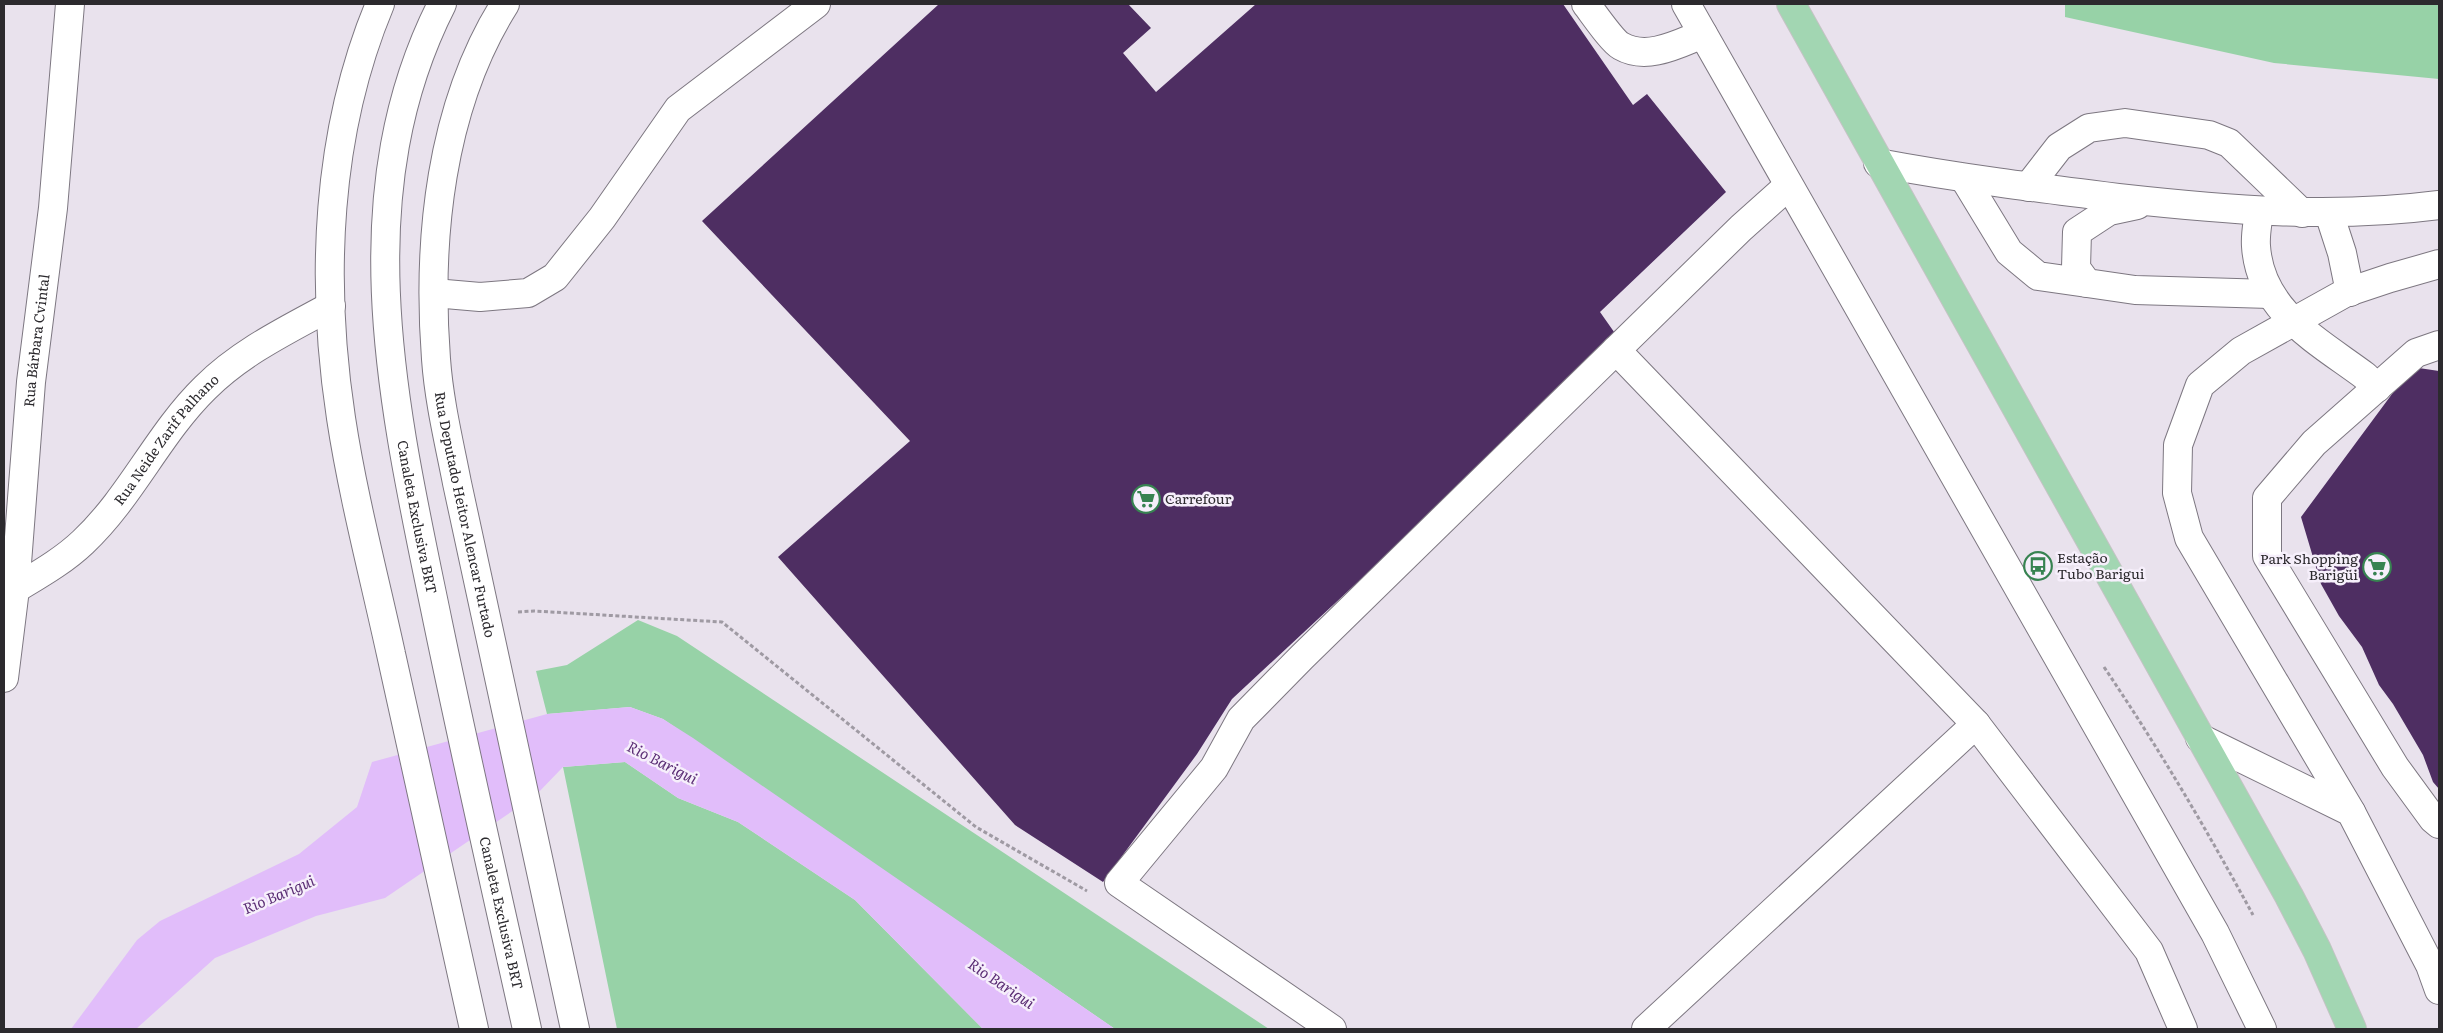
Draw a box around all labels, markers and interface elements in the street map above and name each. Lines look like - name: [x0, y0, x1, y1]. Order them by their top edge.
- street label: Rua Bárbara Cvintal: [18, 273, 54, 408]
- street label: Rua Neide Zarif Palhano: [108, 369, 223, 509]
- street label: Rua Deputado Heitor Alencar Furtado: [431, 390, 501, 639]
- street label: Canaleta Exclusiva BRT: [393, 438, 443, 595]
- supermarket icon: Carrefour: [1131, 484, 1161, 514]
- place label: Carrefour: [1165, 488, 1232, 508]
- place label: Estação Tubo Barigui: [2057, 547, 2145, 583]
- place label: Park Shopping Barigüi: [2260, 548, 2358, 584]
- bus stop icon: Estação Tubo Barigui: [2023, 551, 2053, 581]
- supermarket icon: Park Shopping Barigüi: [2362, 552, 2392, 582]
- water label: Rio Barigui: [624, 734, 702, 789]
- street label: Canaleta Exclusiva BRT: [475, 835, 529, 991]
- water label: Rio Barigui: [239, 868, 318, 919]
- water label: Rio Barigui: [964, 952, 1040, 1014]

